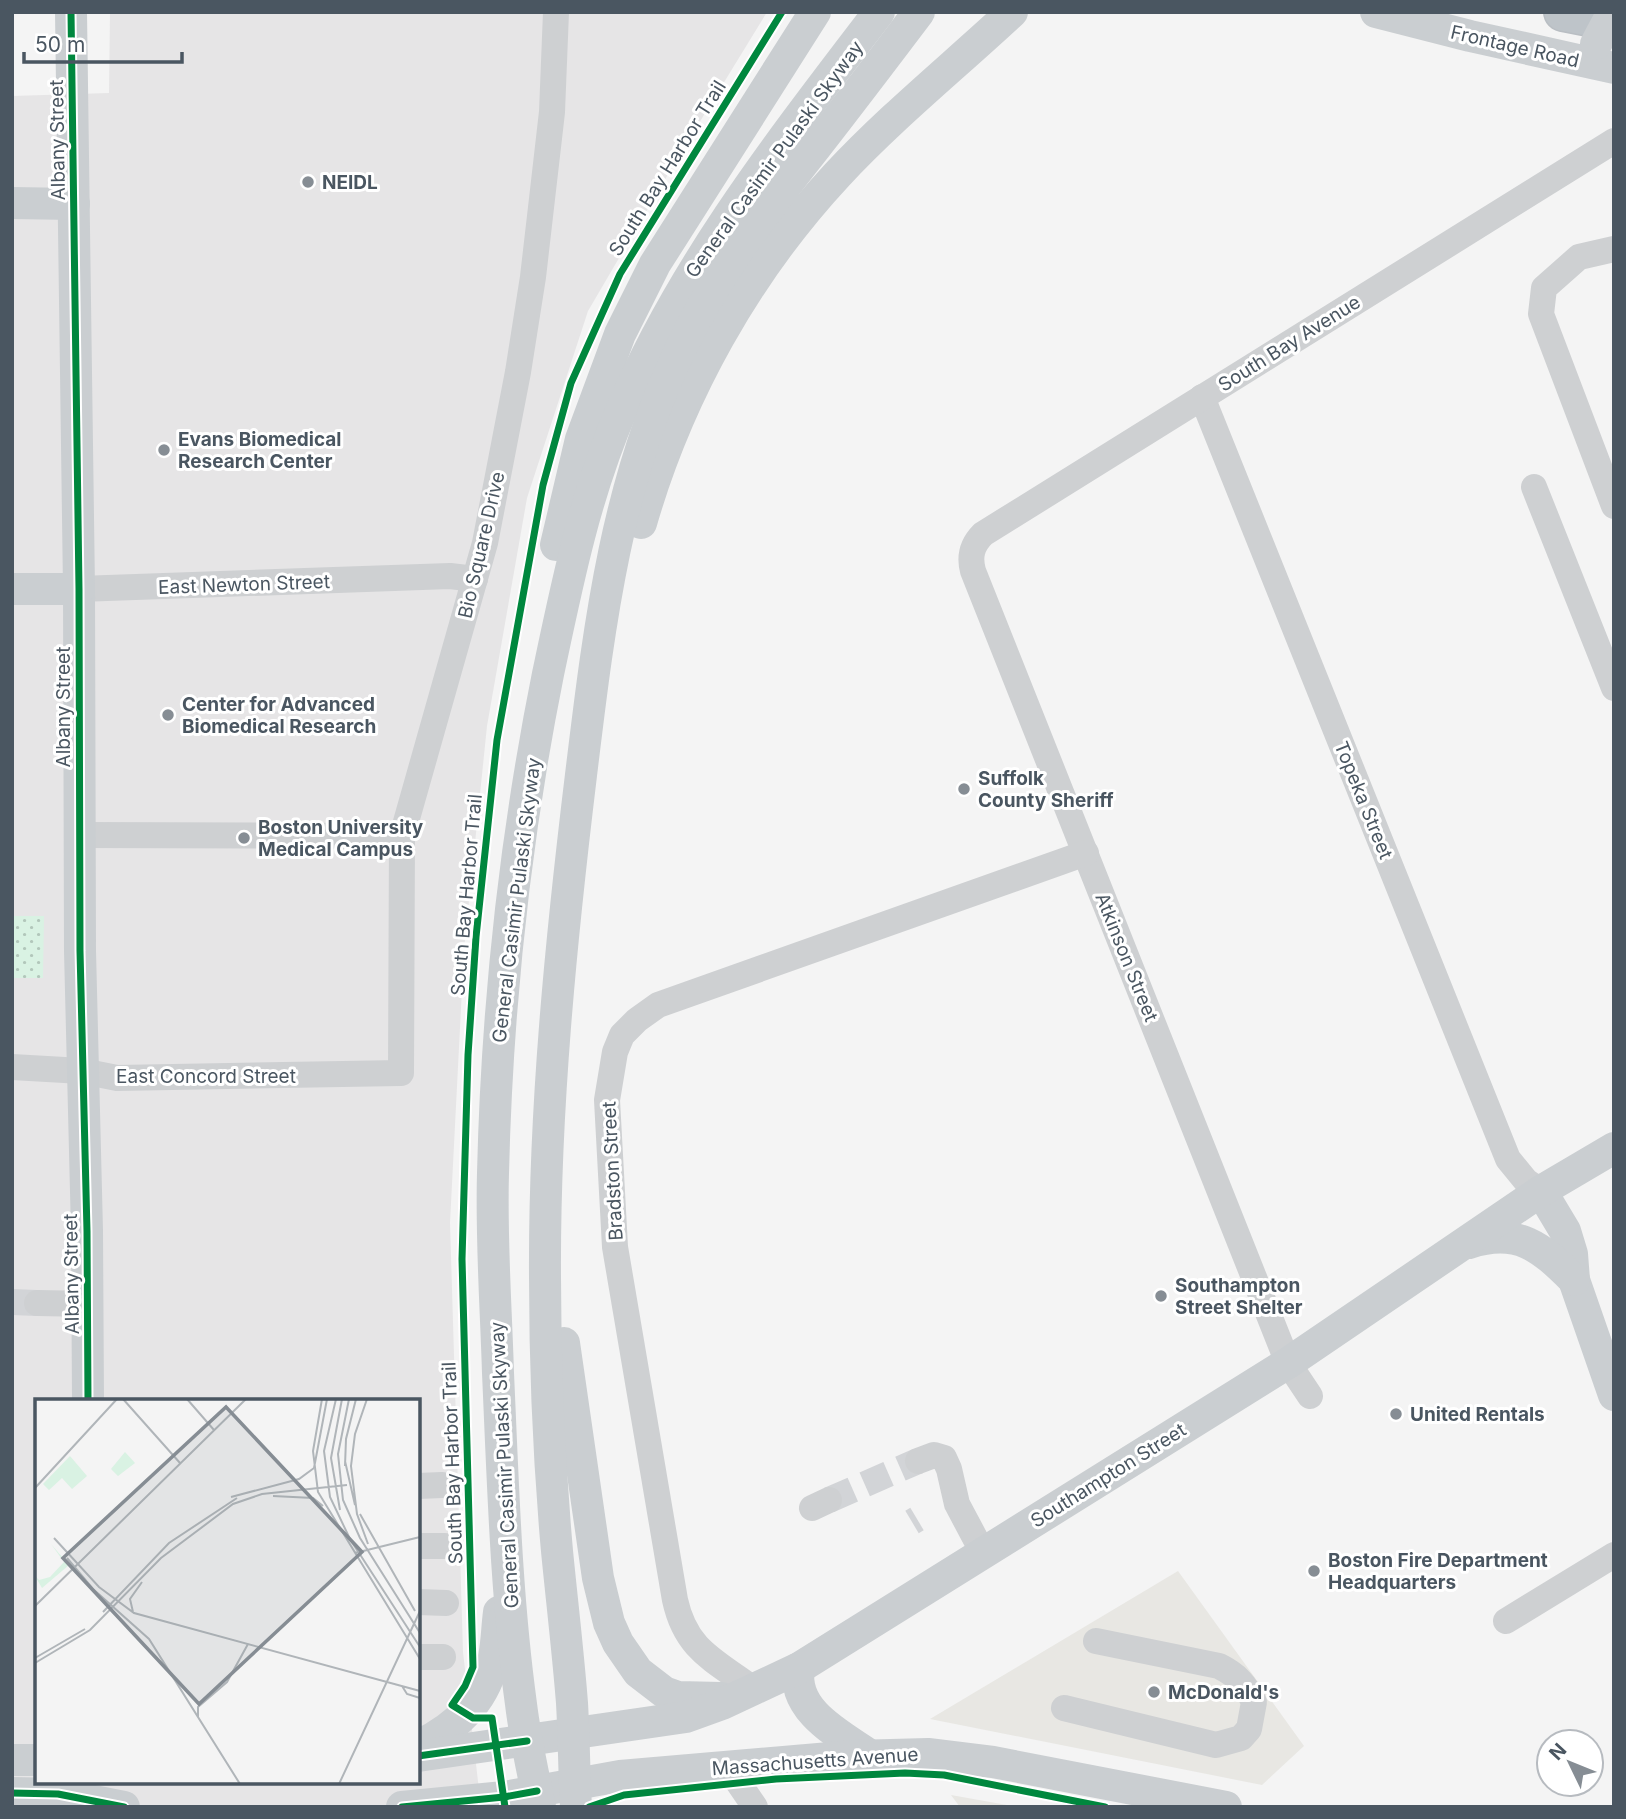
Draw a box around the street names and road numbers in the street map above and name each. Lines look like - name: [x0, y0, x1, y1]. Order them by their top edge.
- street label: Frontage Road: [1448, 21, 1581, 72]
- street label: General Casimir Pulaski Skyway: [681, 36, 868, 282]
- street label: South Bay Harbor Trail: [604, 76, 731, 260]
- street label: Albany Street: [45, 79, 70, 201]
- street label: South Bay Avenue: [1214, 290, 1365, 396]
- street label: Bio Square Drive: [453, 469, 510, 621]
- street label: East Newton Street: [158, 570, 330, 599]
- street label: Albany Street: [52, 647, 75, 767]
- street label: Topeka Street: [1329, 738, 1398, 862]
- street label: General Casimir Pulaski Skyway: [488, 756, 545, 1044]
- street label: South Bay Harbor Trail: [446, 793, 487, 997]
- street label: Atkinson Street: [1090, 889, 1163, 1025]
- street label: East Concord Street: [116, 1065, 296, 1088]
- street label: Bradston Street: [597, 1101, 628, 1241]
- street label: Albany Street: [59, 1213, 84, 1335]
- street label: General Casimir Pulaski Skyway: [485, 1321, 523, 1609]
- street label: South Bay Harbor Trail: [437, 1361, 468, 1565]
- street label: Southampton Street: [1026, 1418, 1190, 1533]
- street label: Massachusetts Avenue: [711, 1743, 919, 1780]

